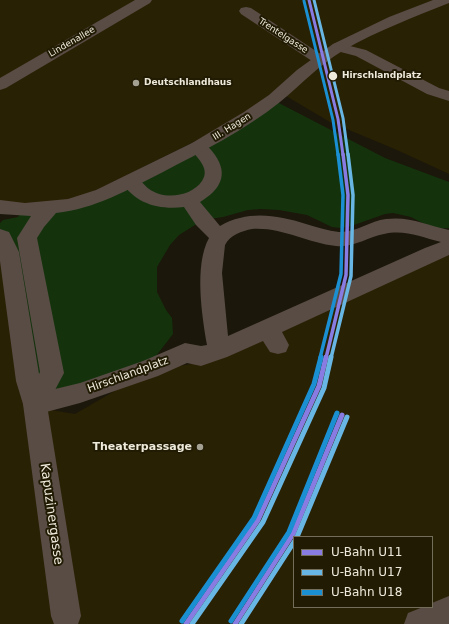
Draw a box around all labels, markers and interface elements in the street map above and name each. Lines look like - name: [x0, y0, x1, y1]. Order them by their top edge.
- street label: Trentelgasse: [256, 16, 310, 56]
- street label: Lindenallee: [47, 24, 97, 60]
- marker: Hirschlandplatz: [327, 70, 339, 82]
- place label: Hirschlandplatz: [342, 71, 421, 81]
- marker: Deutschlandhaus: [131, 78, 141, 88]
- place label: Deutschlandhaus: [144, 78, 232, 88]
- street label: III. Hagen: [211, 111, 253, 143]
- street label: Hirschlandplatz: [86, 354, 170, 396]
- place label: Theaterpassage: [92, 440, 192, 454]
- marker: Theaterpassage: [195, 442, 205, 452]
- street label: Kapuzinergasse: [36, 462, 66, 566]
- legend: [293, 536, 433, 608]
- text: U-Bahn U11: [331, 545, 402, 559]
- text: U-Bahn U17: [331, 565, 402, 579]
- text: U-Bahn U18: [331, 585, 402, 599]

